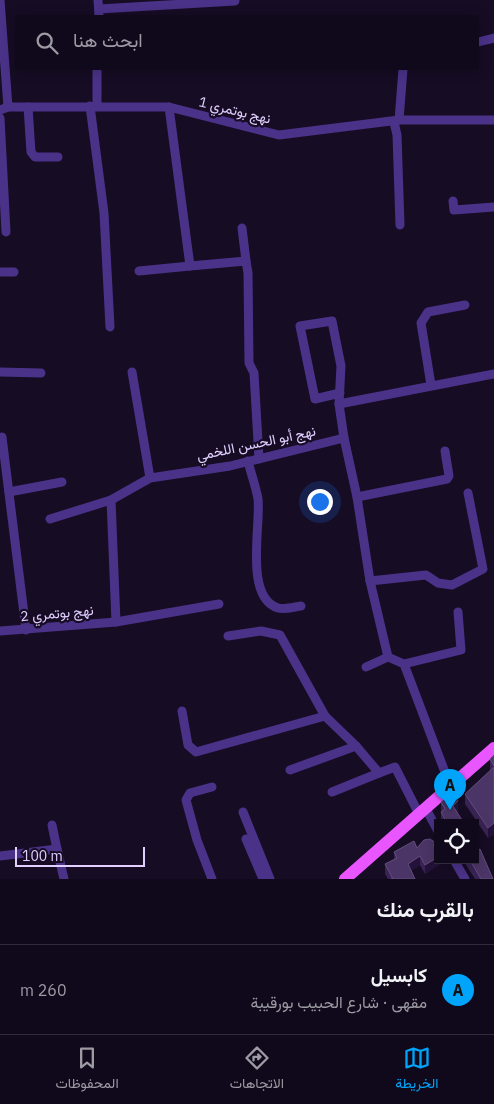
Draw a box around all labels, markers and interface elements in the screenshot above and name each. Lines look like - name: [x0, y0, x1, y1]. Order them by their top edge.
- search box: [15, 15, 479, 70]
- text: ابحث هنا: [73, 28, 143, 52]
- icon: search: [33, 29, 61, 57]
- street label: نهج بوتمري 1: [196, 92, 273, 131]
- street label: نهج أبو الحسن اللخمي: [195, 422, 318, 467]
- your location: [307, 489, 333, 515]
- street label: نهج بوتمري 2: [20, 601, 95, 628]
- pin: A: [434, 769, 466, 810]
- map controls: [434, 819, 479, 864]
- button: locate: [434, 819, 479, 864]
- scale bar: [15, 844, 145, 867]
- text: 100 m: [22, 847, 63, 865]
- text: بالقرب منك: [377, 895, 474, 923]
- text: كابسيل: [371, 963, 427, 987]
- text: 260 m: [20, 980, 67, 1000]
- text: A: [453, 980, 463, 1000]
- text: مقهى · شارع الحبيب بورقيبة: [250, 992, 427, 1012]
- tab: المحفوظات: [56, 1044, 119, 1096]
- tab: الاتجاهات: [230, 1044, 284, 1096]
- tab: الخريطة: [395, 1044, 438, 1096]

